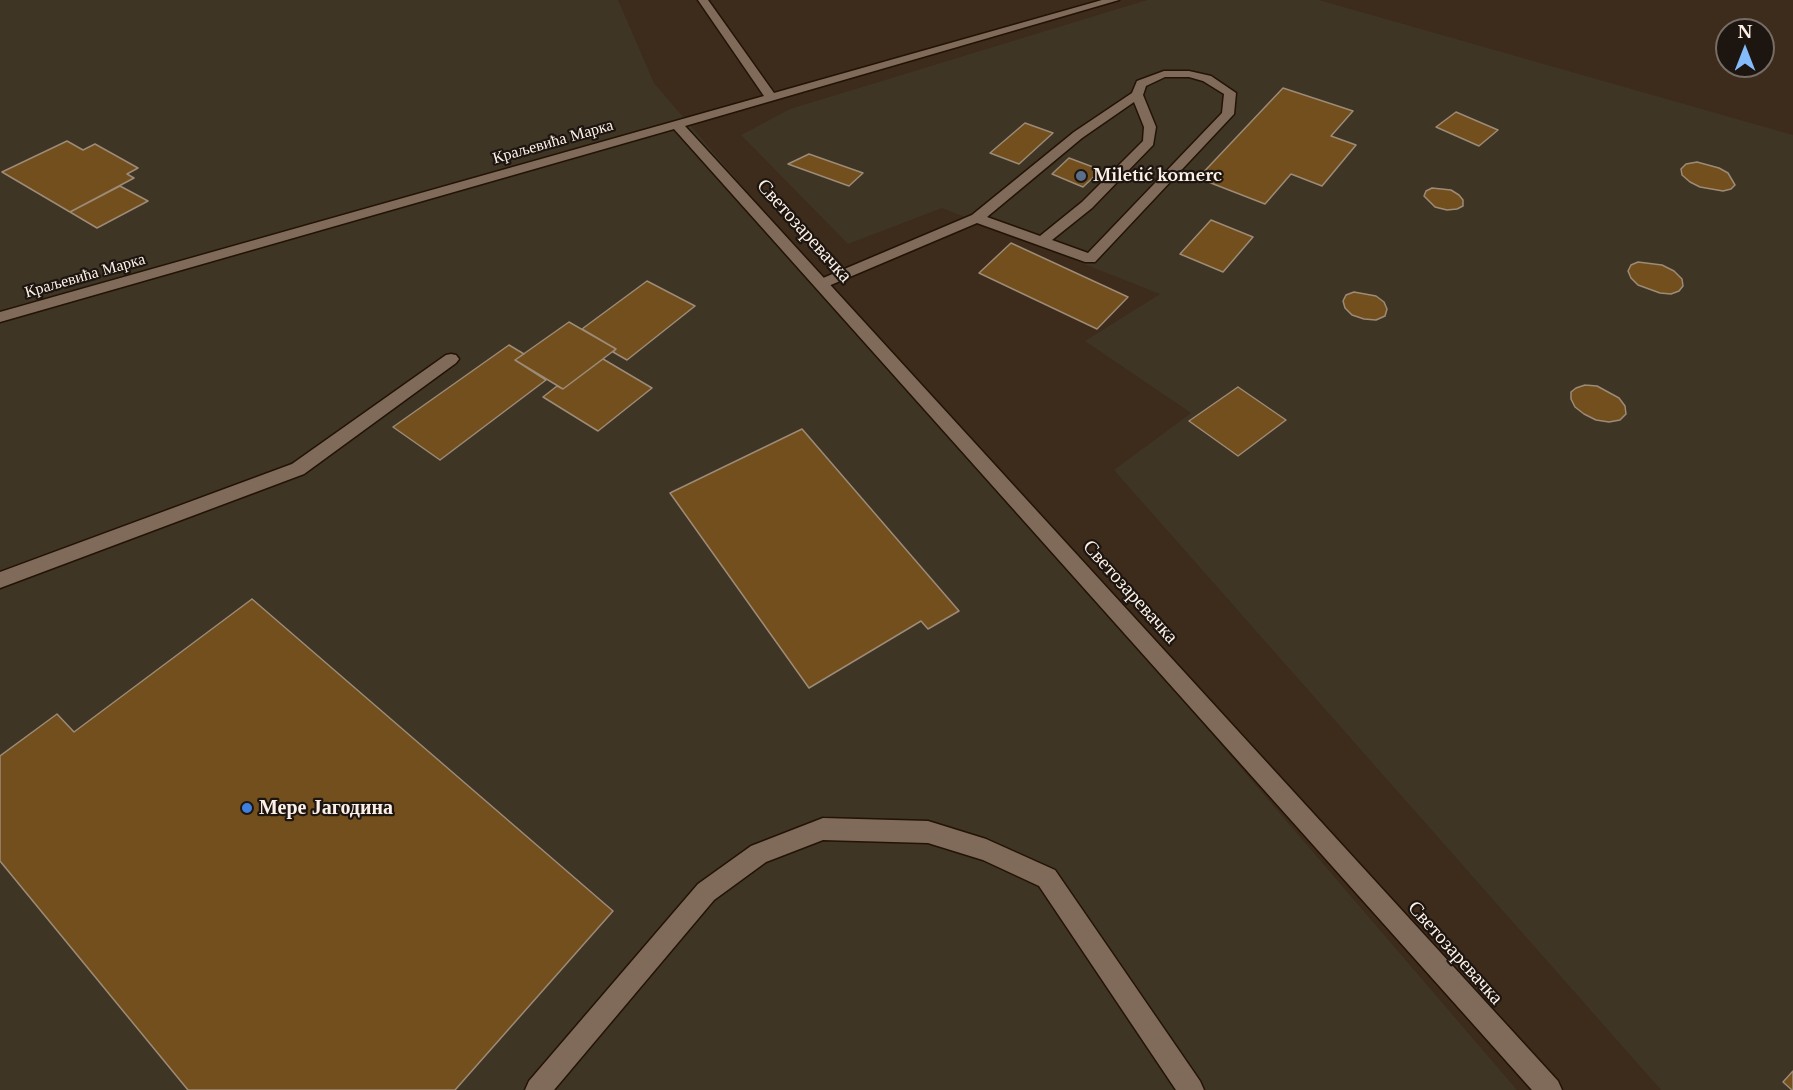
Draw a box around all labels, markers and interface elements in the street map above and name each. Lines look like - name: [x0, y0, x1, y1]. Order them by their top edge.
- north arrow: [1715, 18, 1775, 78]
- text: N: [1737, 22, 1753, 42]
- street label: Краљевића Марка: [491, 116, 615, 168]
- place label: Miletić komerc: [1093, 166, 1222, 186]
- marker: Miletić komerc: [1074, 169, 1088, 183]
- street label: Светозаревачка: [751, 174, 857, 288]
- street label: Краљевића Марка: [23, 250, 147, 302]
- street label: Светозаревачка: [1077, 535, 1183, 649]
- place label: Мере Јагодина: [259, 796, 393, 820]
- marker: Мере Јагодина: [240, 801, 254, 815]
- street label: Светозаревачка: [1402, 896, 1508, 1010]

